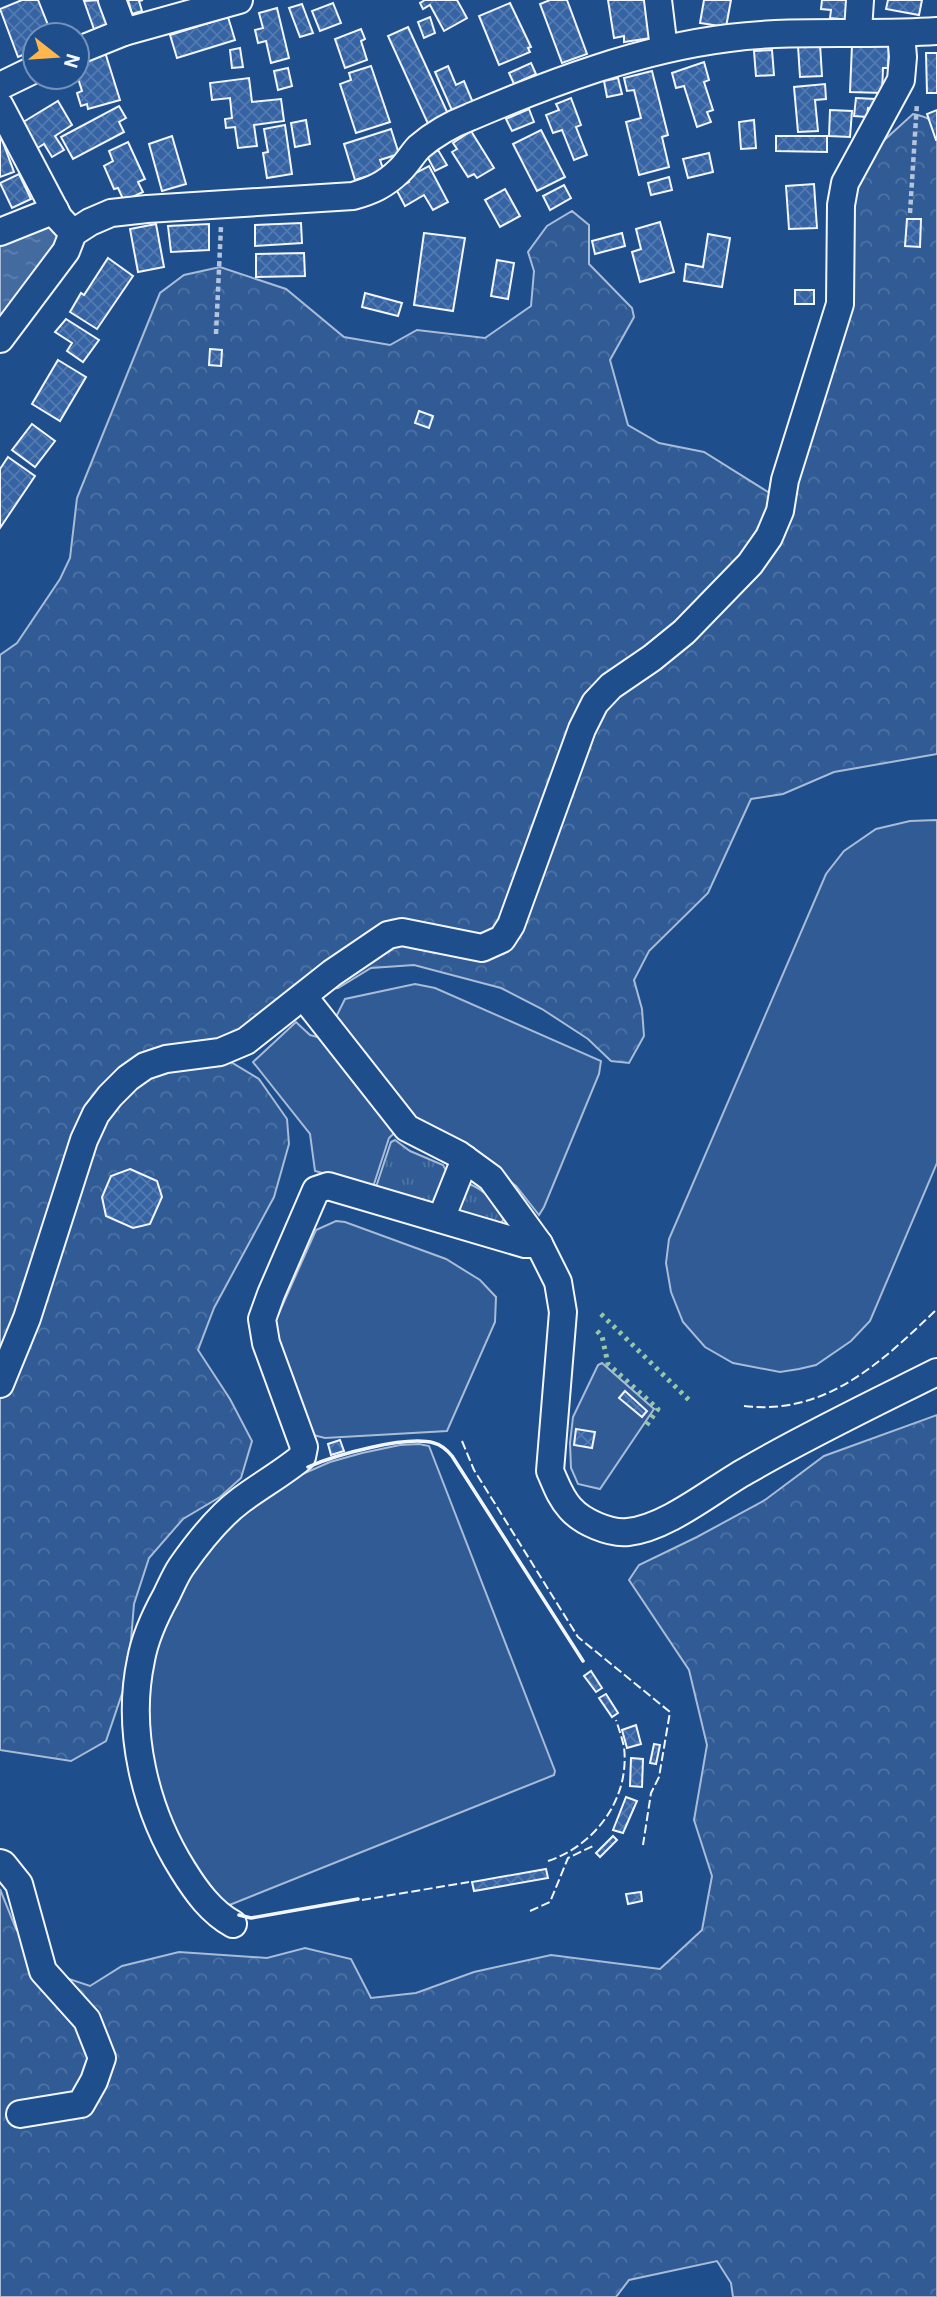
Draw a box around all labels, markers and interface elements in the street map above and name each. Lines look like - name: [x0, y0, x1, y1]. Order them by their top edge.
- north arrow: [21, 21, 91, 91]
- text: N: [59, 51, 85, 71]

